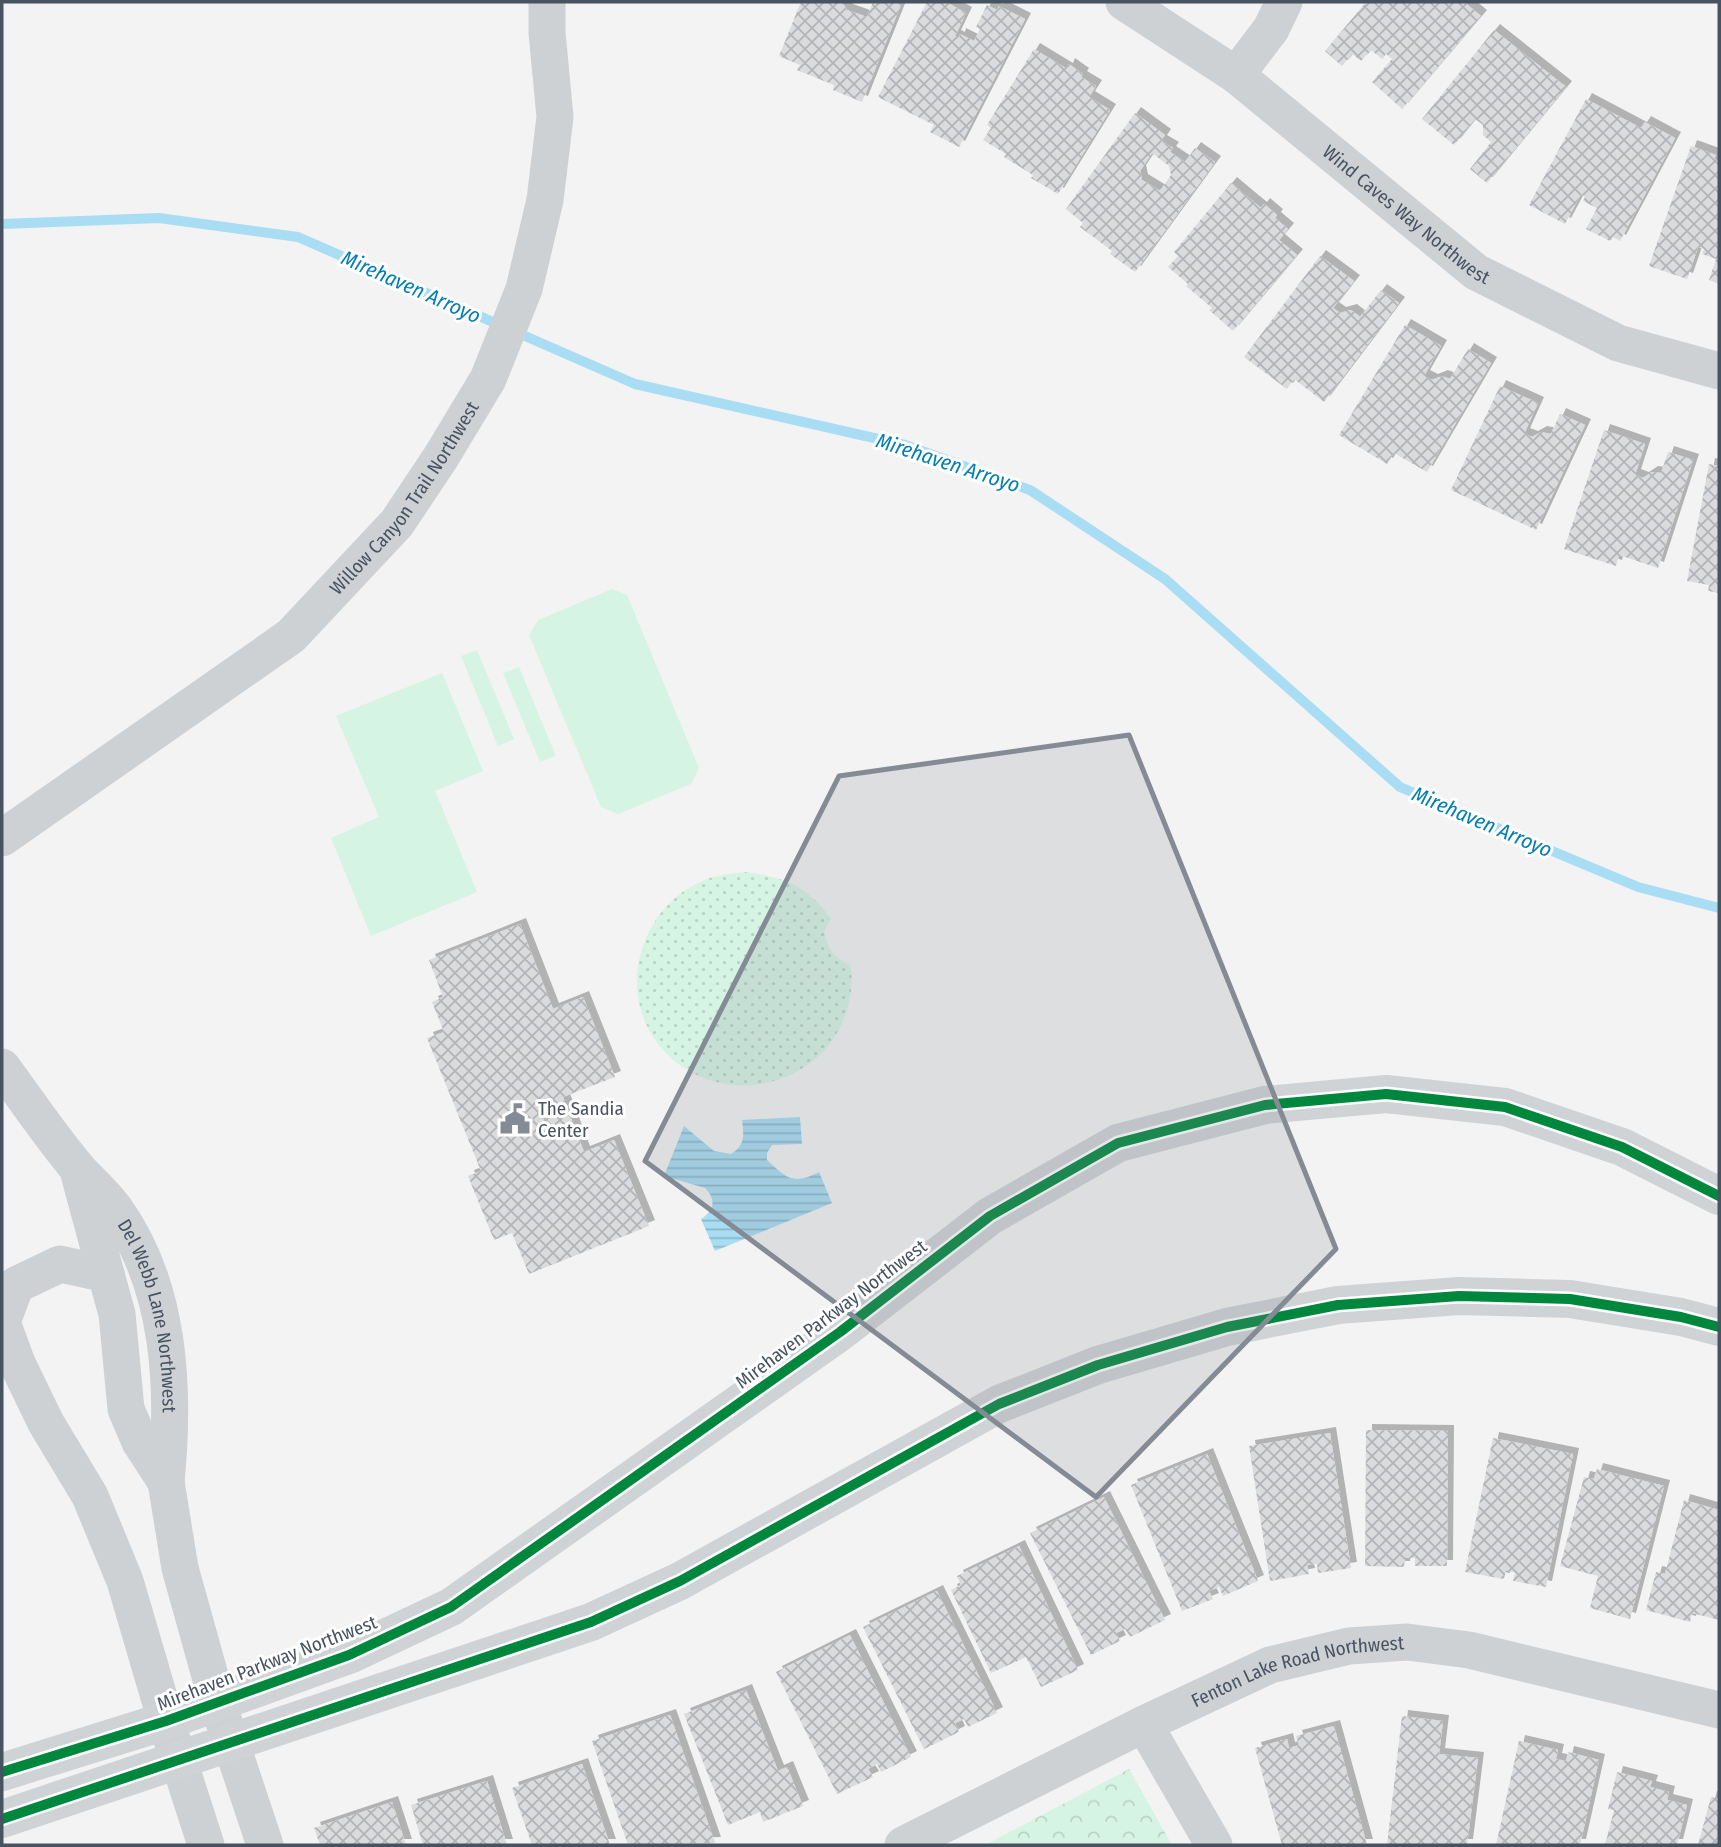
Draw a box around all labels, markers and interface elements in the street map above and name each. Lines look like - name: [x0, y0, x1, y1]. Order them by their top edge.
- street label: Wind Caves Way Northwest: [1318, 140, 1495, 289]
- water label: Mirehaven Arroyo: [337, 245, 485, 329]
- street label: Willow Canyon Trail Northwest: [325, 396, 484, 599]
- water label: Mirehaven Arroyo: [873, 428, 1023, 498]
- water label: Mirehaven Arroyo: [1408, 781, 1556, 863]
- place label: The Sandia Center: [538, 1097, 624, 1142]
- public building icon: The Sandia Center: [498, 1102, 532, 1136]
- street label: Del Webb Lane Northwest: [113, 1215, 181, 1413]
- street label: Mirehaven Parkway Northwest: [731, 1234, 932, 1393]
- street label: Mirehaven Parkway Northwest: [154, 1610, 381, 1716]
- street label: Fenton Lake Road Northwest: [1187, 1631, 1405, 1712]

